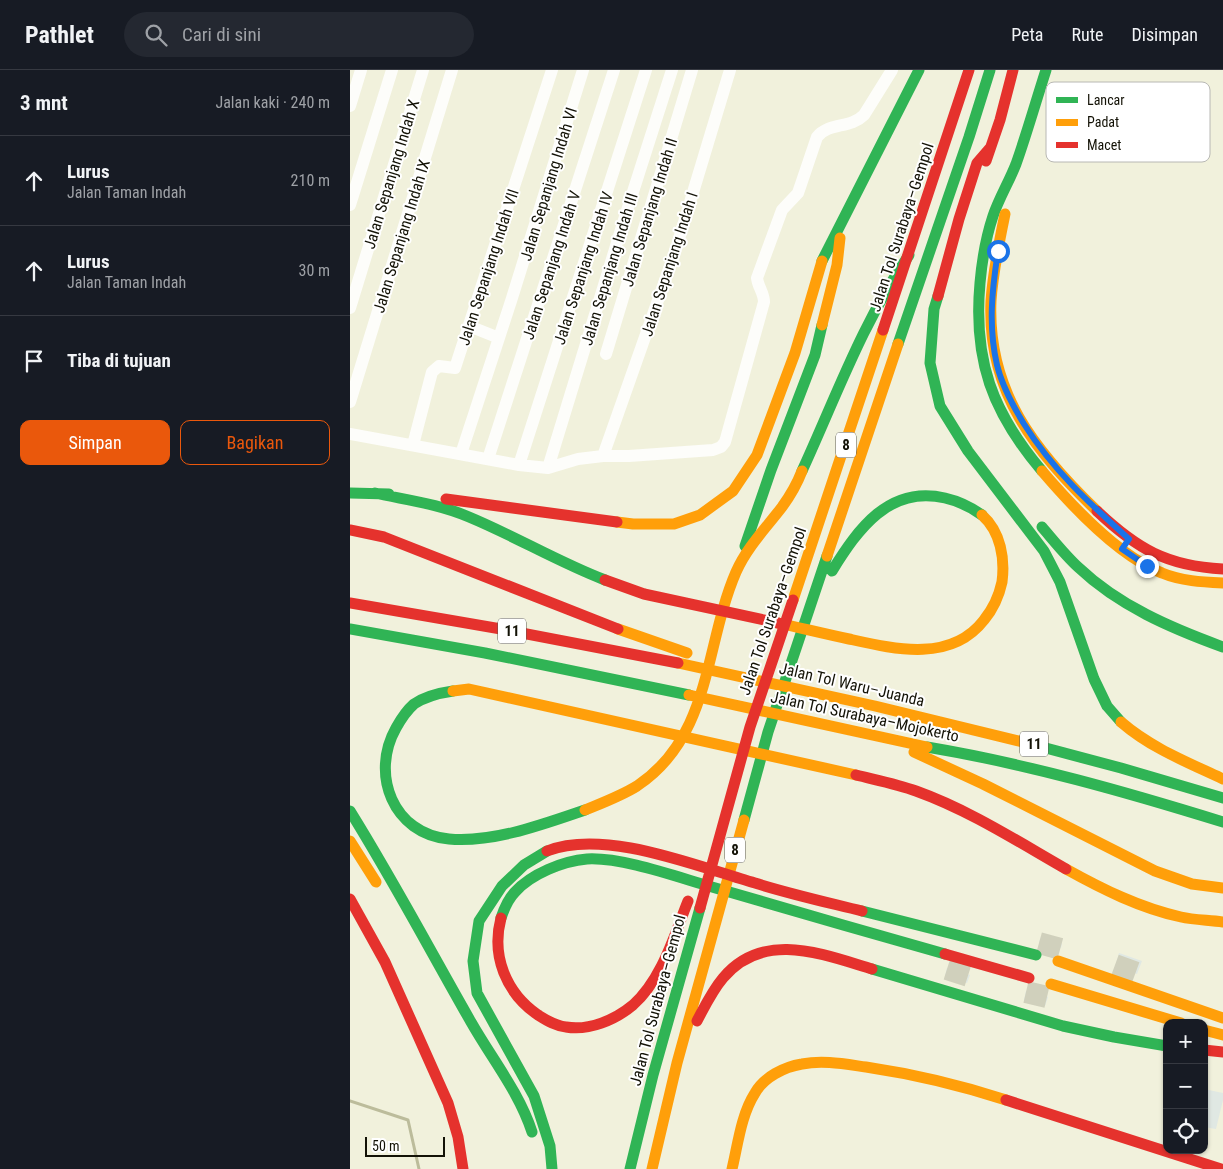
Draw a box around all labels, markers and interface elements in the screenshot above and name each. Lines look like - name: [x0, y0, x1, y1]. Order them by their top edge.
- search box: [124, 12, 474, 57]
- text: Pathlet: [25, 21, 94, 49]
- icon: search: [142, 21, 170, 49]
- text: Cari di sini: [182, 23, 261, 46]
- text: Peta: [1011, 24, 1043, 45]
- text: Rute: [1071, 24, 1103, 45]
- text: Disimpan: [1131, 24, 1198, 45]
- legend: [1046, 82, 1210, 162]
- text: 3 mnt: [20, 91, 68, 115]
- text: Lancar: [1087, 92, 1125, 108]
- text: Jalan kaki · 240 m: [215, 93, 330, 112]
- street label: Jalan Sepanjang Indah X: [360, 97, 423, 251]
- street label: Jalan Sepanjang Indah VI: [516, 105, 581, 263]
- text: Padat: [1087, 114, 1119, 130]
- street label: Jalan Sepanjang Indah II: [617, 135, 681, 289]
- text: Macet: [1087, 137, 1121, 153]
- street label: Jalan Tol Surabaya–Gempol: [865, 140, 938, 314]
- street label: Jalan Sepanjang Indah IX: [369, 157, 434, 315]
- text: Lurus: [67, 160, 110, 183]
- icon: ahead: [20, 167, 48, 195]
- text: 210 m: [291, 171, 330, 190]
- text: Jalan Taman Indah: [67, 183, 186, 202]
- street label: Jalan Sepanjang Indah VII: [454, 186, 523, 348]
- street label: Jalan Sepanjang Indah V: [518, 188, 585, 342]
- street label: Jalan Sepanjang Indah IV: [550, 189, 617, 347]
- street label: Jalan Sepanjang Indah I: [637, 189, 701, 339]
- street label: Jalan Sepanjang Indah III: [577, 191, 642, 348]
- route start: [987, 240, 1010, 263]
- text: Lurus: [67, 250, 110, 273]
- icon: ahead: [20, 257, 48, 285]
- text: 30 m: [298, 261, 330, 280]
- text: Jalan Taman Indah: [67, 273, 186, 292]
- icon: arrive: [20, 347, 48, 375]
- text: Tiba di tujuan: [67, 349, 171, 372]
- button: Simpan: [20, 420, 170, 465]
- button: Bagikan: [180, 420, 330, 465]
- road number: 8: [836, 432, 856, 458]
- street label: Jalan Tol Surabaya–Gempol: [735, 525, 810, 698]
- route end: [1136, 555, 1159, 578]
- road number: 11: [498, 618, 526, 644]
- street label: Jalan Tol Waru–Juanda: [777, 659, 926, 710]
- street label: Jalan Tol Surabaya–Mojokerto: [769, 687, 961, 746]
- road number: 11: [1020, 732, 1048, 756]
- road number: 8: [725, 838, 745, 862]
- street label: Jalan Tol Surabaya–Gempol: [625, 912, 689, 1088]
- map controls: [1163, 1019, 1208, 1154]
- button: +: [1163, 1019, 1208, 1064]
- button: −: [1163, 1064, 1208, 1109]
- button: locate: [1163, 1109, 1208, 1154]
- scale bar: [365, 1134, 445, 1157]
- text: 50 m: [372, 1138, 400, 1154]

